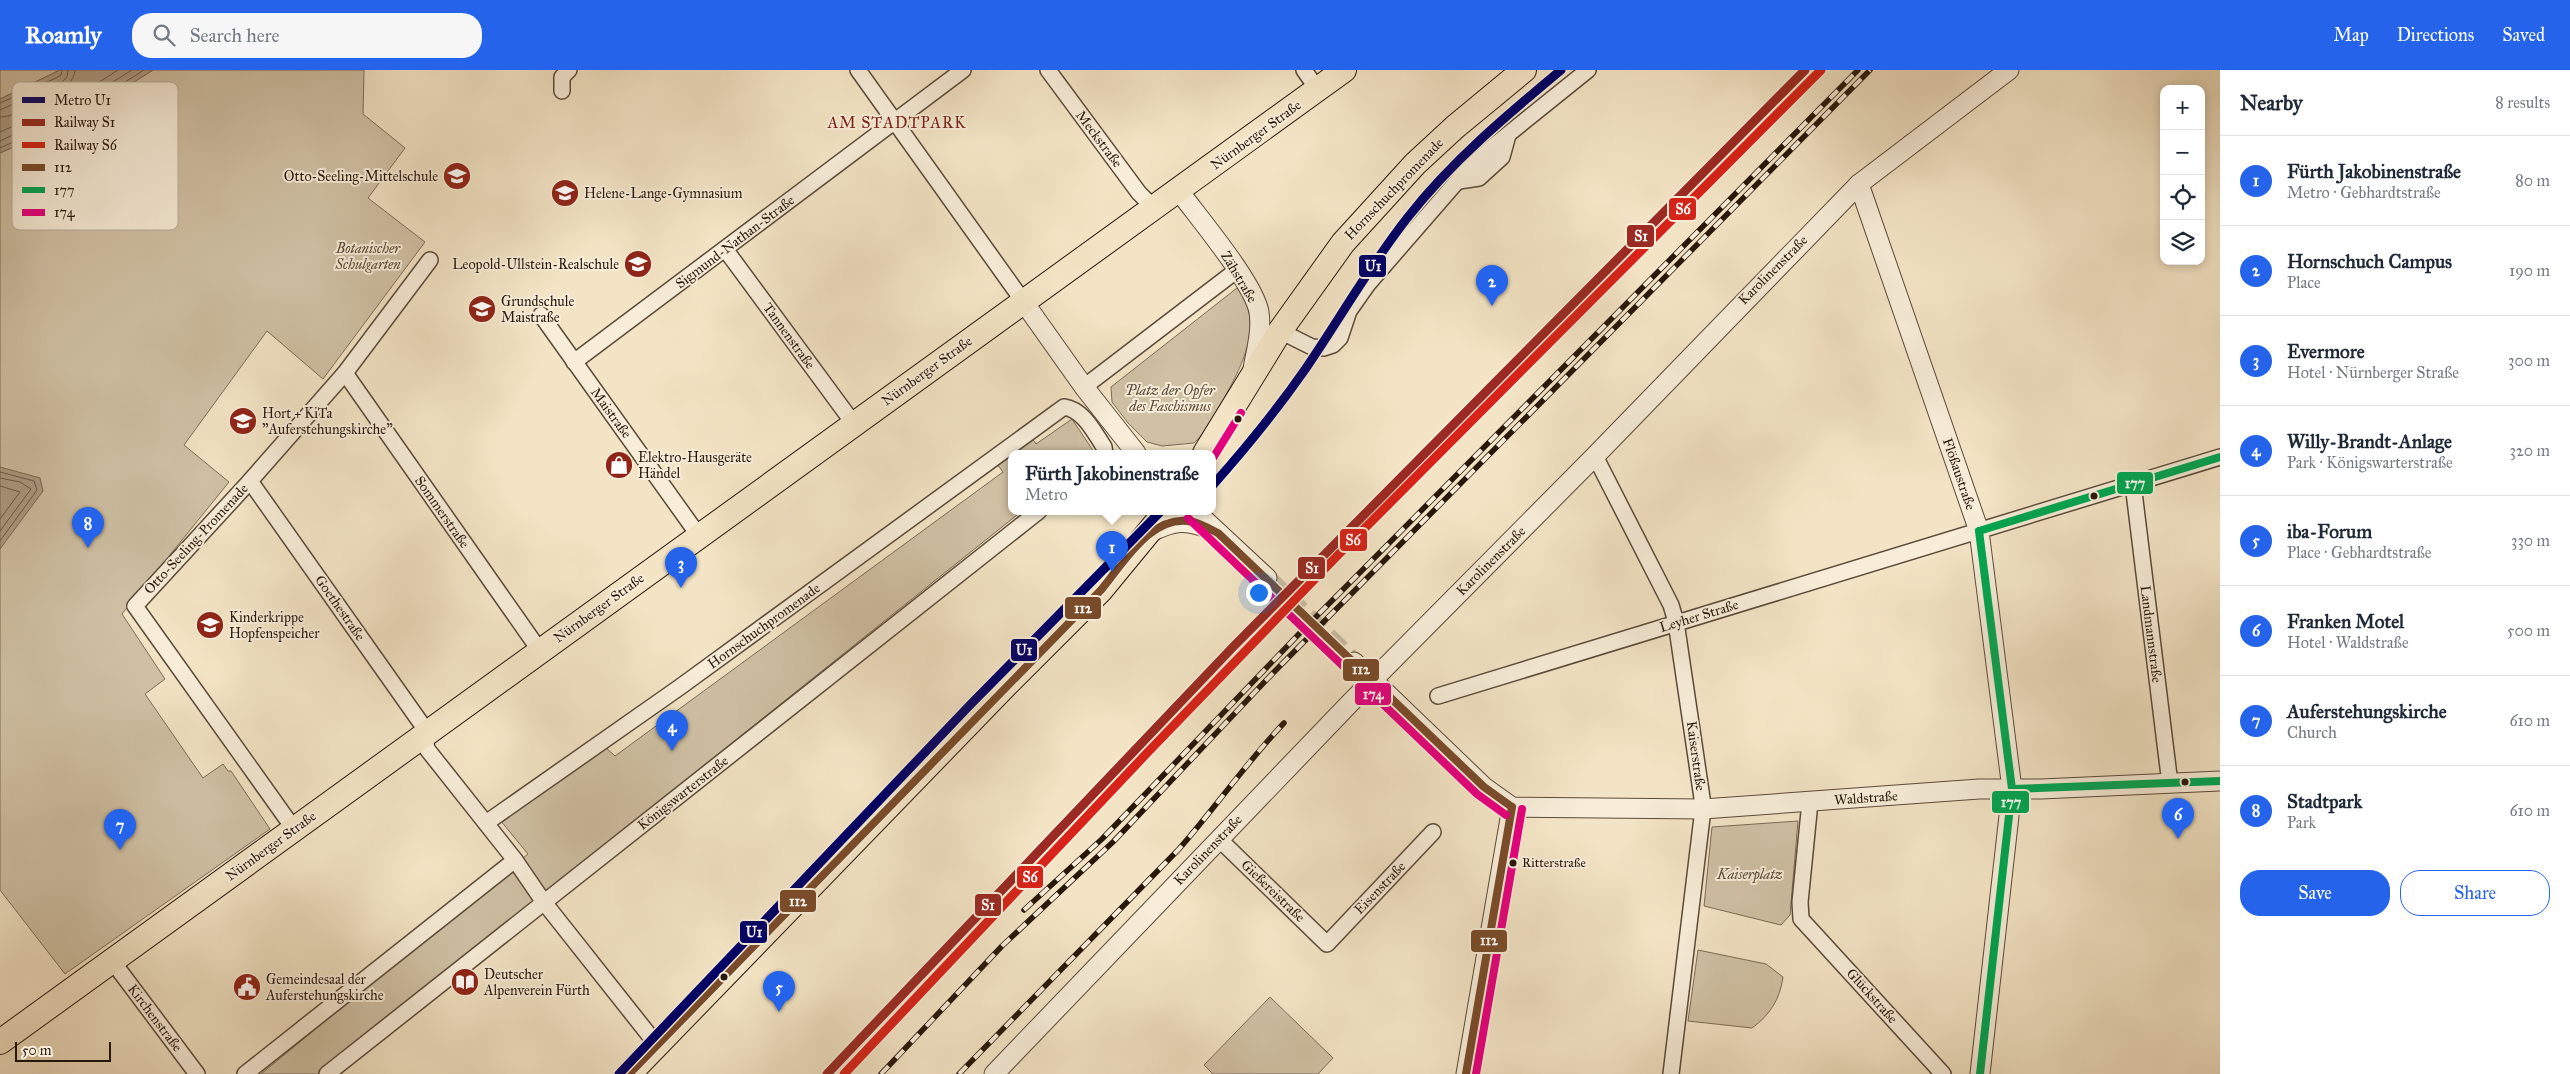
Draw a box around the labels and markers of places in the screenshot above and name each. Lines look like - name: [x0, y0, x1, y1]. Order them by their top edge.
- school or university icon: Otto-Seeling-Mittelschule: [442, 161, 472, 191]
- place label: Otto-Seeling-Mittelschule: [284, 168, 438, 185]
- school or university icon: Helene-Lange-Gymnasium: [550, 178, 580, 208]
- place label: Helene-Lange-Gymnasium: [584, 185, 743, 202]
- school or university icon: Leopold-Ullstein-Realschule: [623, 249, 653, 279]
- place label: Leopold-Ullstein-Realschule: [452, 256, 619, 273]
- pin: 2: [1476, 265, 1508, 306]
- place label: Grundschule Maistraße: [501, 293, 575, 326]
- school or university icon: Grundschule Maistraße: [467, 294, 497, 324]
- place label: Hort + KiTa "Auferstehungskirche": [262, 405, 393, 438]
- school or university icon: Hort + KiTa "Auferstehungskirche": [228, 406, 258, 436]
- unlabelled marker: [1233, 414, 1243, 424]
- place label: Elektro-Hausgeräte Händel: [638, 449, 752, 482]
- shop icon: Elektro-Hausgeräte Händel: [604, 450, 634, 480]
- unlabelled marker: [2089, 491, 2099, 501]
- pin: 8: [72, 507, 104, 548]
- pin: 1: [1096, 531, 1128, 572]
- pin: 3: [665, 547, 697, 588]
- place label: Kinderkrippe Hopfenspeicher: [229, 609, 320, 642]
- school or university icon: Kinderkrippe Hopfenspeicher: [195, 610, 225, 640]
- pin: 4: [656, 710, 688, 751]
- unlabelled marker: [2180, 777, 2190, 787]
- pin: 6: [2162, 798, 2194, 839]
- pin: 7: [104, 809, 136, 850]
- place label: Ritterstraße: [1522, 855, 1587, 871]
- marker: Ritterstraße: [1508, 858, 1518, 868]
- place label: Deutscher Alpenverein Fürth: [483, 966, 590, 999]
- library icon: Deutscher Alpenverein Fürth: [450, 967, 480, 997]
- place label: Gemeindesaal der Auferstehungskirche: [265, 971, 384, 1004]
- pin: 5: [763, 971, 795, 1012]
- public building icon: Gemeindesaal der Auferstehungskirche: [232, 972, 262, 1002]
- unlabelled marker: [719, 972, 729, 982]

